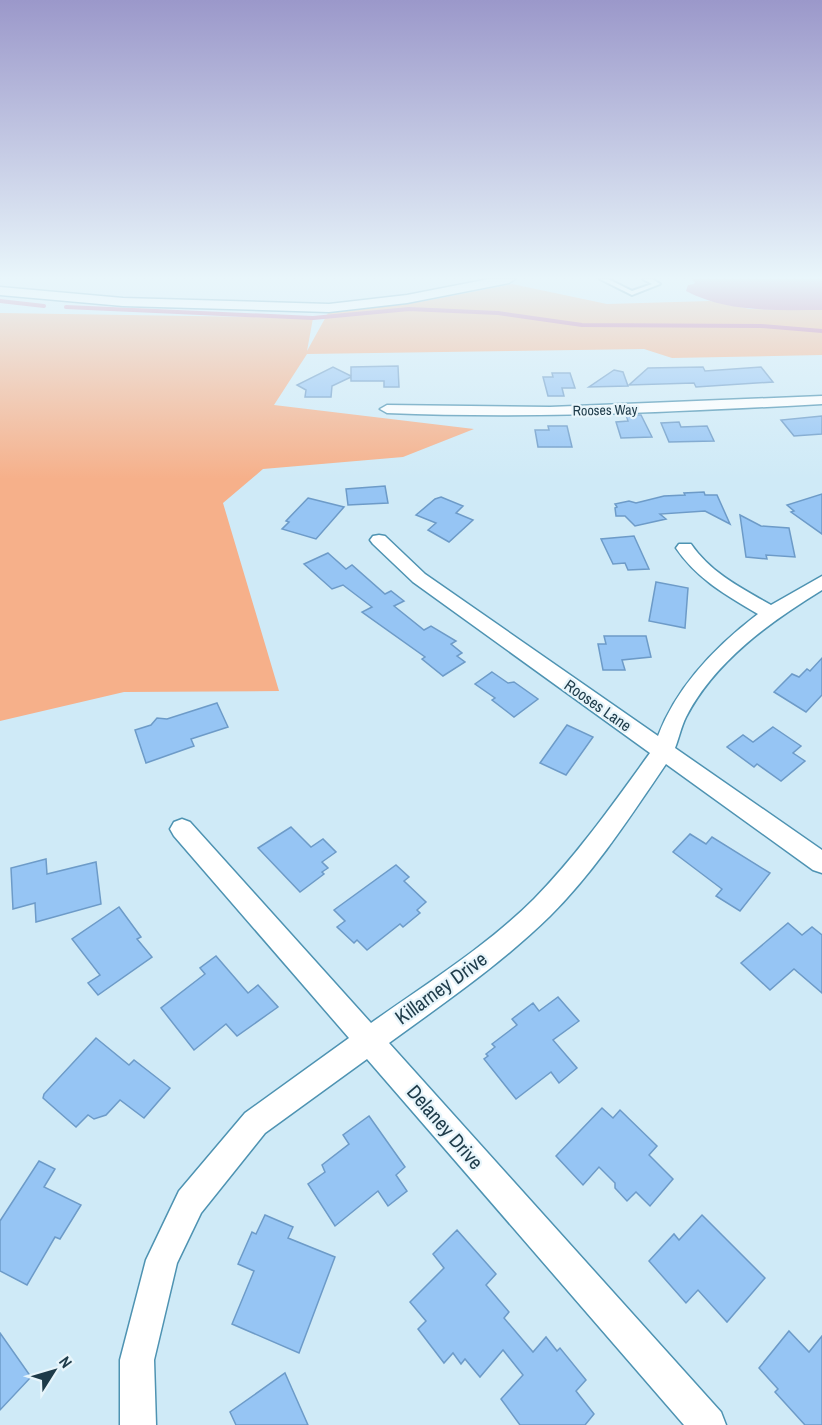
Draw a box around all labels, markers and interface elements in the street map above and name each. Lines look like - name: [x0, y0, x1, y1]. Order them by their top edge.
- street label: Rooses Way: [573, 400, 638, 420]
- street label: Rooses Lane: [560, 674, 636, 736]
- street label: Killarney Drive: [389, 945, 492, 1030]
- street label: Delaney Drive: [401, 1079, 490, 1175]
- north arrow: [24, 1341, 84, 1401]
- text: N: [54, 1352, 78, 1372]

